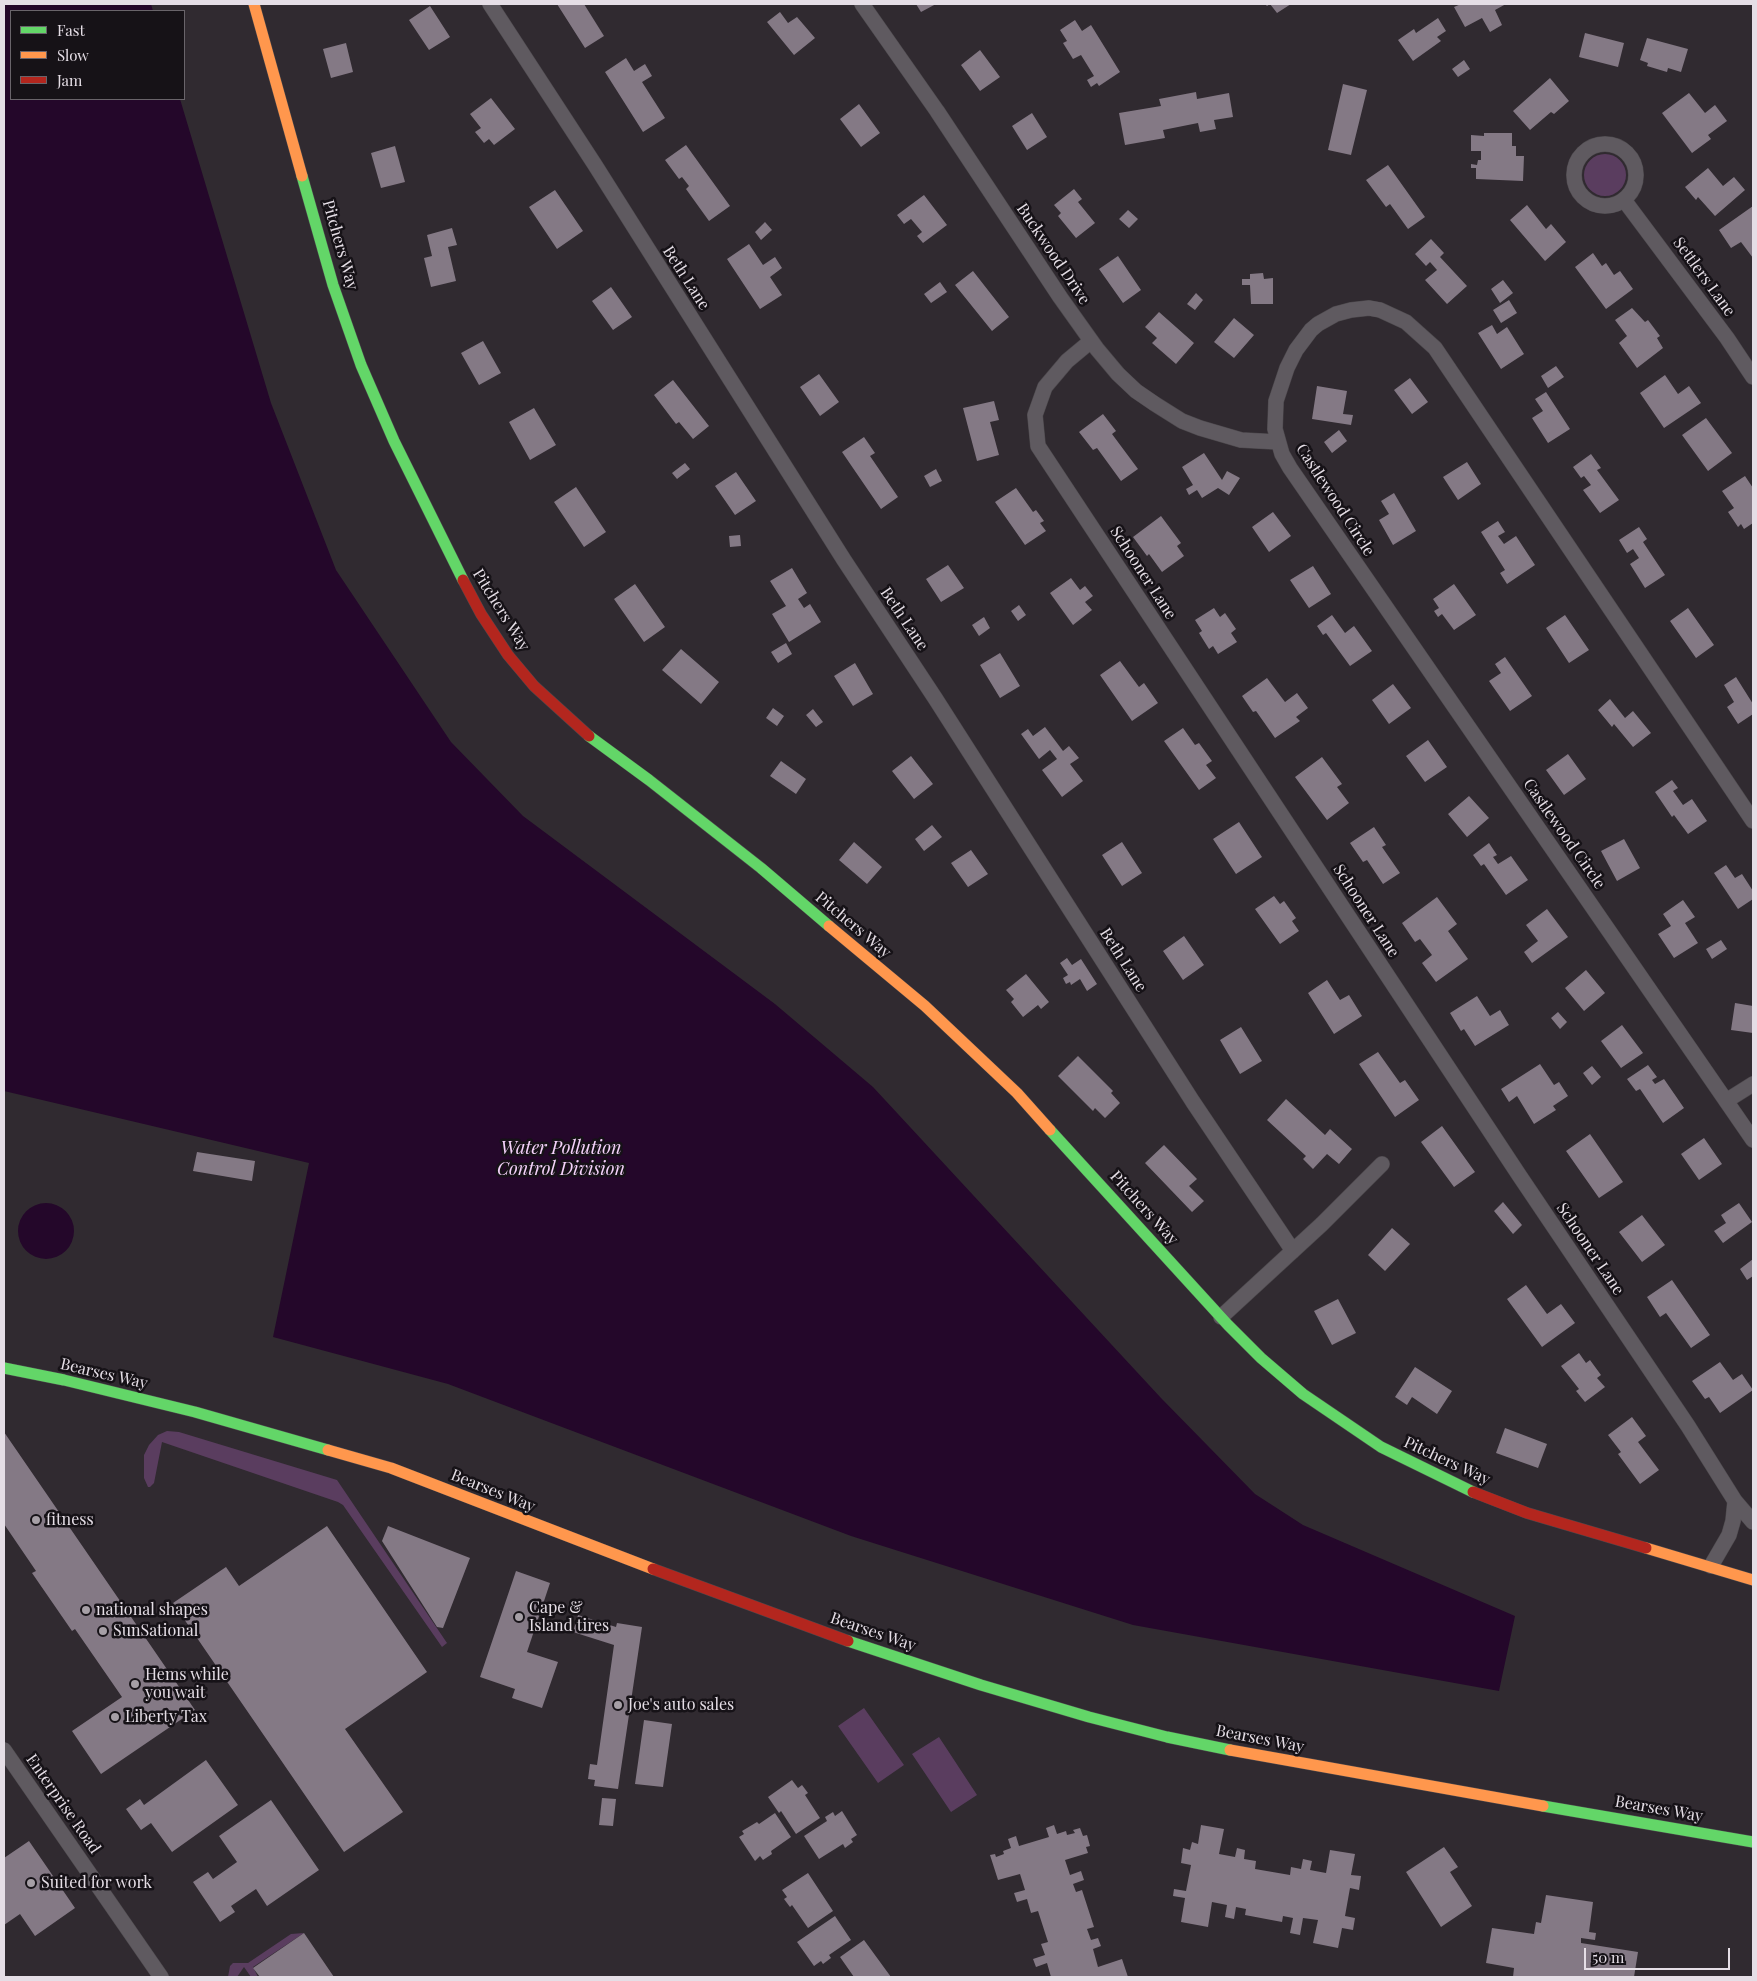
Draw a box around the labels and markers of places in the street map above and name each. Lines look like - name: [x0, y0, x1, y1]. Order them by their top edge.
- place label: fitness: [46, 1510, 94, 1530]
- marker: fitness: [30, 1514, 42, 1526]
- place label: Cape & Island tires: [529, 1598, 609, 1636]
- place label: national shapes: [96, 1600, 208, 1620]
- marker: national shapes: [80, 1604, 92, 1616]
- marker: Cape & Island tires: [513, 1611, 525, 1623]
- place label: SunSational: [113, 1621, 198, 1641]
- marker: SunSational: [97, 1625, 109, 1637]
- place label: Hems while you wait: [145, 1665, 229, 1703]
- marker: Hems while you wait: [129, 1678, 141, 1690]
- place label: Joe's auto sales: [628, 1695, 734, 1715]
- marker: Joe's auto sales: [612, 1699, 624, 1711]
- place label: Liberty Tax: [125, 1707, 207, 1727]
- marker: Liberty Tax: [109, 1711, 121, 1723]
- place label: Suited for work: [41, 1873, 152, 1893]
- marker: Suited for work: [25, 1877, 37, 1889]

